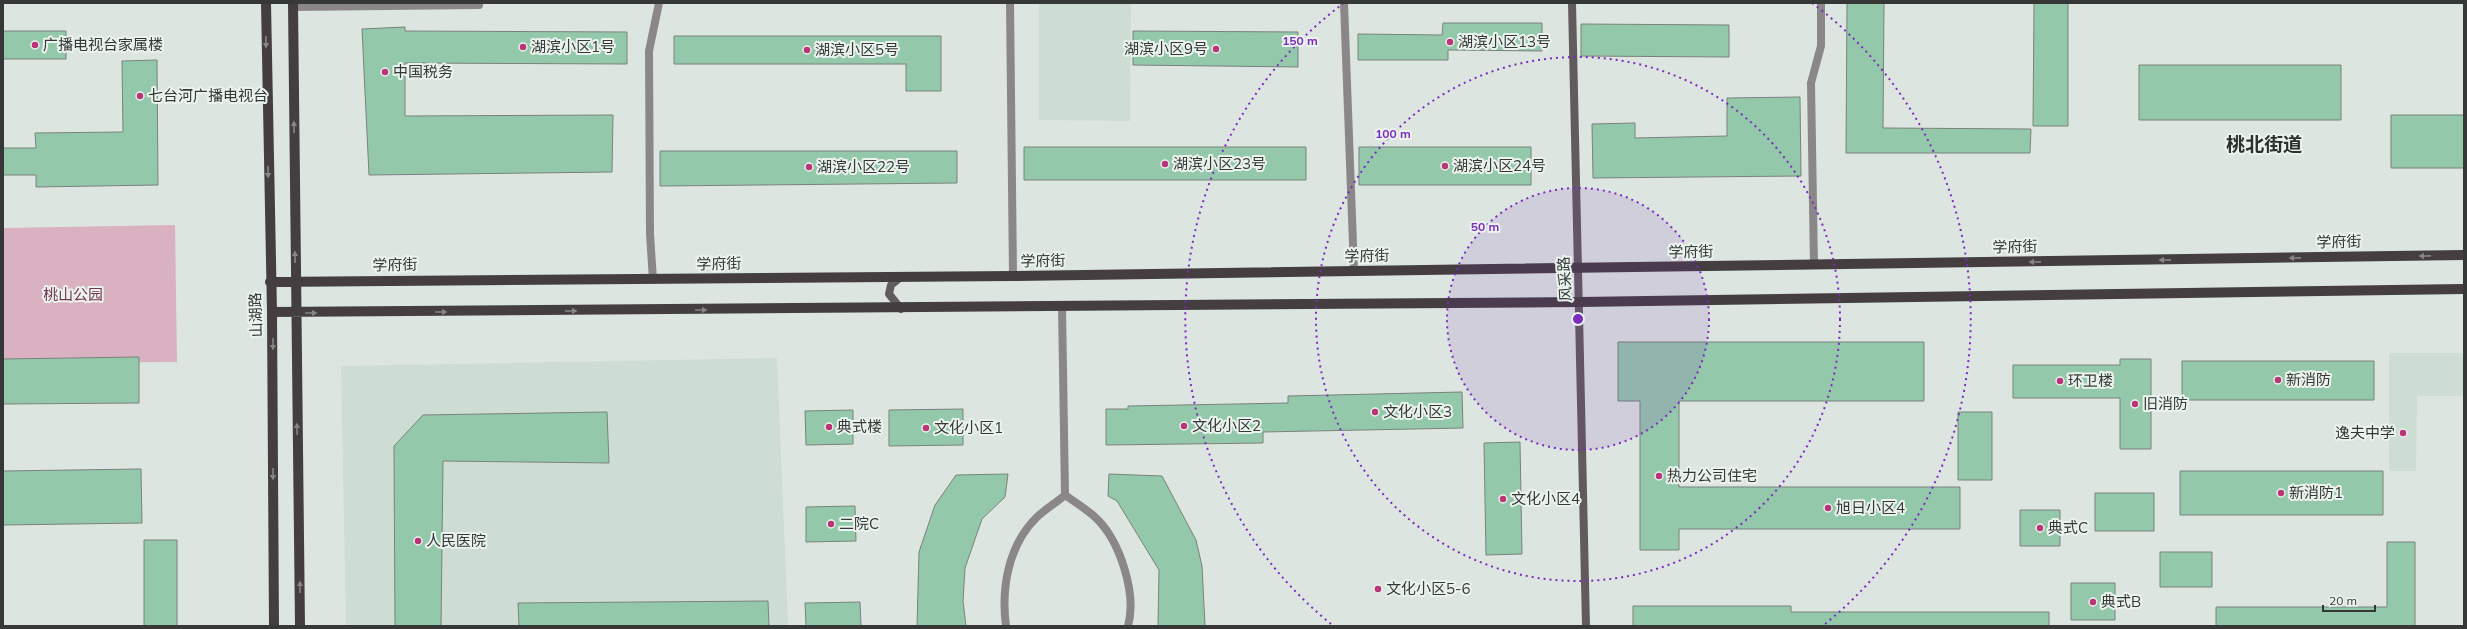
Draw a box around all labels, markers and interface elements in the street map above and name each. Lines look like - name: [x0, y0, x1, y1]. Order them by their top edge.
- place label: 湖滨小区13号: [1458, 32, 1551, 51]
- text: 150 m: [1282, 33, 1318, 48]
- place label: 广播电视台家属楼: [43, 35, 163, 54]
- one-way arrow: [263, 36, 269, 49]
- place label: 湖滨小区1号: [531, 37, 615, 56]
- marker: 湖滨小区13号: [1445, 37, 1455, 47]
- place label: 湖滨小区9号: [1124, 39, 1208, 58]
- marker: 广播电视台家属楼: [30, 40, 40, 50]
- place label: 湖滨小区5号: [815, 40, 899, 59]
- marker: 湖滨小区1号: [518, 42, 528, 52]
- marker: 湖滨小区9号: [1211, 44, 1221, 54]
- marker: 湖滨小区5号: [802, 45, 812, 55]
- place label: 中国税务: [393, 62, 453, 81]
- marker: 中国税务: [380, 67, 390, 77]
- place label: 七台河广播电视台: [148, 86, 268, 105]
- marker: 七台河广播电视台: [135, 91, 145, 101]
- one-way arrow: [291, 120, 297, 133]
- text: 100 m: [1375, 126, 1411, 141]
- district label: 桃北街道: [2226, 132, 2302, 156]
- place label: 湖滨小区23号: [1173, 154, 1266, 173]
- place label: 湖滨小区24号: [1453, 156, 1546, 175]
- place label: 湖滨小区22号: [817, 157, 910, 176]
- marker: 湖滨小区23号: [1160, 159, 1170, 169]
- marker: 湖滨小区24号: [1440, 161, 1450, 171]
- marker: 湖滨小区22号: [804, 162, 814, 172]
- one-way arrow: [265, 166, 272, 178]
- text: 50 m: [1471, 219, 1499, 234]
- street label: 学府街: [2316, 232, 2362, 251]
- street label: 学府街: [1992, 237, 2038, 256]
- street label: 学府街: [1668, 242, 1714, 261]
- street label: 学府街: [1344, 246, 1390, 265]
- one-way arrow: [292, 250, 298, 263]
- street label: 学府街: [1020, 251, 1066, 270]
- one-way arrow: [2418, 253, 2431, 259]
- street label: 学府街: [696, 254, 742, 273]
- street label: 学府街: [372, 255, 418, 274]
- one-way arrow: [2288, 255, 2301, 261]
- street label: 风采路: [1554, 256, 1575, 302]
- one-way arrow: [2158, 257, 2171, 263]
- one-way arrow: [2028, 259, 2041, 265]
- park label: 桃山公园: [43, 285, 103, 304]
- street label: 山湖路: [245, 292, 266, 338]
- one-way arrow: [695, 307, 708, 313]
- one-way arrow: [565, 308, 578, 314]
- one-way arrow: [435, 309, 448, 315]
- one-way arrow: [305, 310, 318, 316]
- centre of rings: [1571, 312, 1585, 326]
- one-way arrow: [270, 338, 276, 351]
- place label: 新消防: [2286, 370, 2331, 389]
- place label: 环卫楼: [2068, 371, 2113, 390]
- marker: 新消防: [2273, 375, 2283, 385]
- marker: 环卫楼: [2055, 376, 2065, 386]
- place label: 旧消防: [2143, 394, 2188, 413]
- marker: 旧消防: [2130, 399, 2140, 409]
- place label: 文化小区3: [1383, 402, 1452, 421]
- marker: 文化小区3: [1370, 407, 1380, 417]
- place label: 文化小区2: [1192, 416, 1261, 435]
- place label: 典式楼: [837, 417, 882, 436]
- place label: 文化小区1: [934, 418, 1003, 437]
- marker: 文化小区2: [1179, 421, 1189, 431]
- one-way arrow: [294, 422, 300, 435]
- marker: 典式楼: [824, 422, 834, 432]
- marker: 文化小区1: [921, 423, 931, 433]
- place label: 逸夫中学: [2335, 423, 2395, 442]
- marker: 逸夫中学: [2398, 428, 2408, 438]
- place label: 热力公司住宅: [1667, 466, 1757, 485]
- one-way arrow: [270, 468, 276, 481]
- marker: 热力公司住宅: [1654, 471, 1664, 481]
- place label: 新消防1: [2289, 483, 2343, 502]
- marker: 新消防1: [2276, 488, 2286, 498]
- place label: 文化小区4: [1511, 489, 1580, 508]
- marker: 文化小区4: [1498, 494, 1508, 504]
- place label: 旭日小区4: [1836, 498, 1905, 517]
- marker: 旭日小区4: [1823, 503, 1833, 513]
- place label: 二院C: [839, 514, 879, 533]
- place label: 典式C: [2048, 518, 2088, 537]
- marker: 二院C: [826, 519, 836, 529]
- marker: 典式C: [2035, 523, 2045, 533]
- place label: 人民医院: [426, 531, 486, 550]
- marker: 人民医院: [413, 536, 423, 546]
- place label: 文化小区5-6: [1386, 579, 1470, 598]
- one-way arrow: [297, 580, 303, 593]
- marker: 文化小区5-6: [1373, 584, 1383, 594]
- scale bar: [2323, 587, 2375, 613]
- place label: 典式B: [2101, 592, 2141, 611]
- text: 20 m: [2329, 593, 2357, 608]
- marker: 典式B: [2088, 597, 2098, 607]

